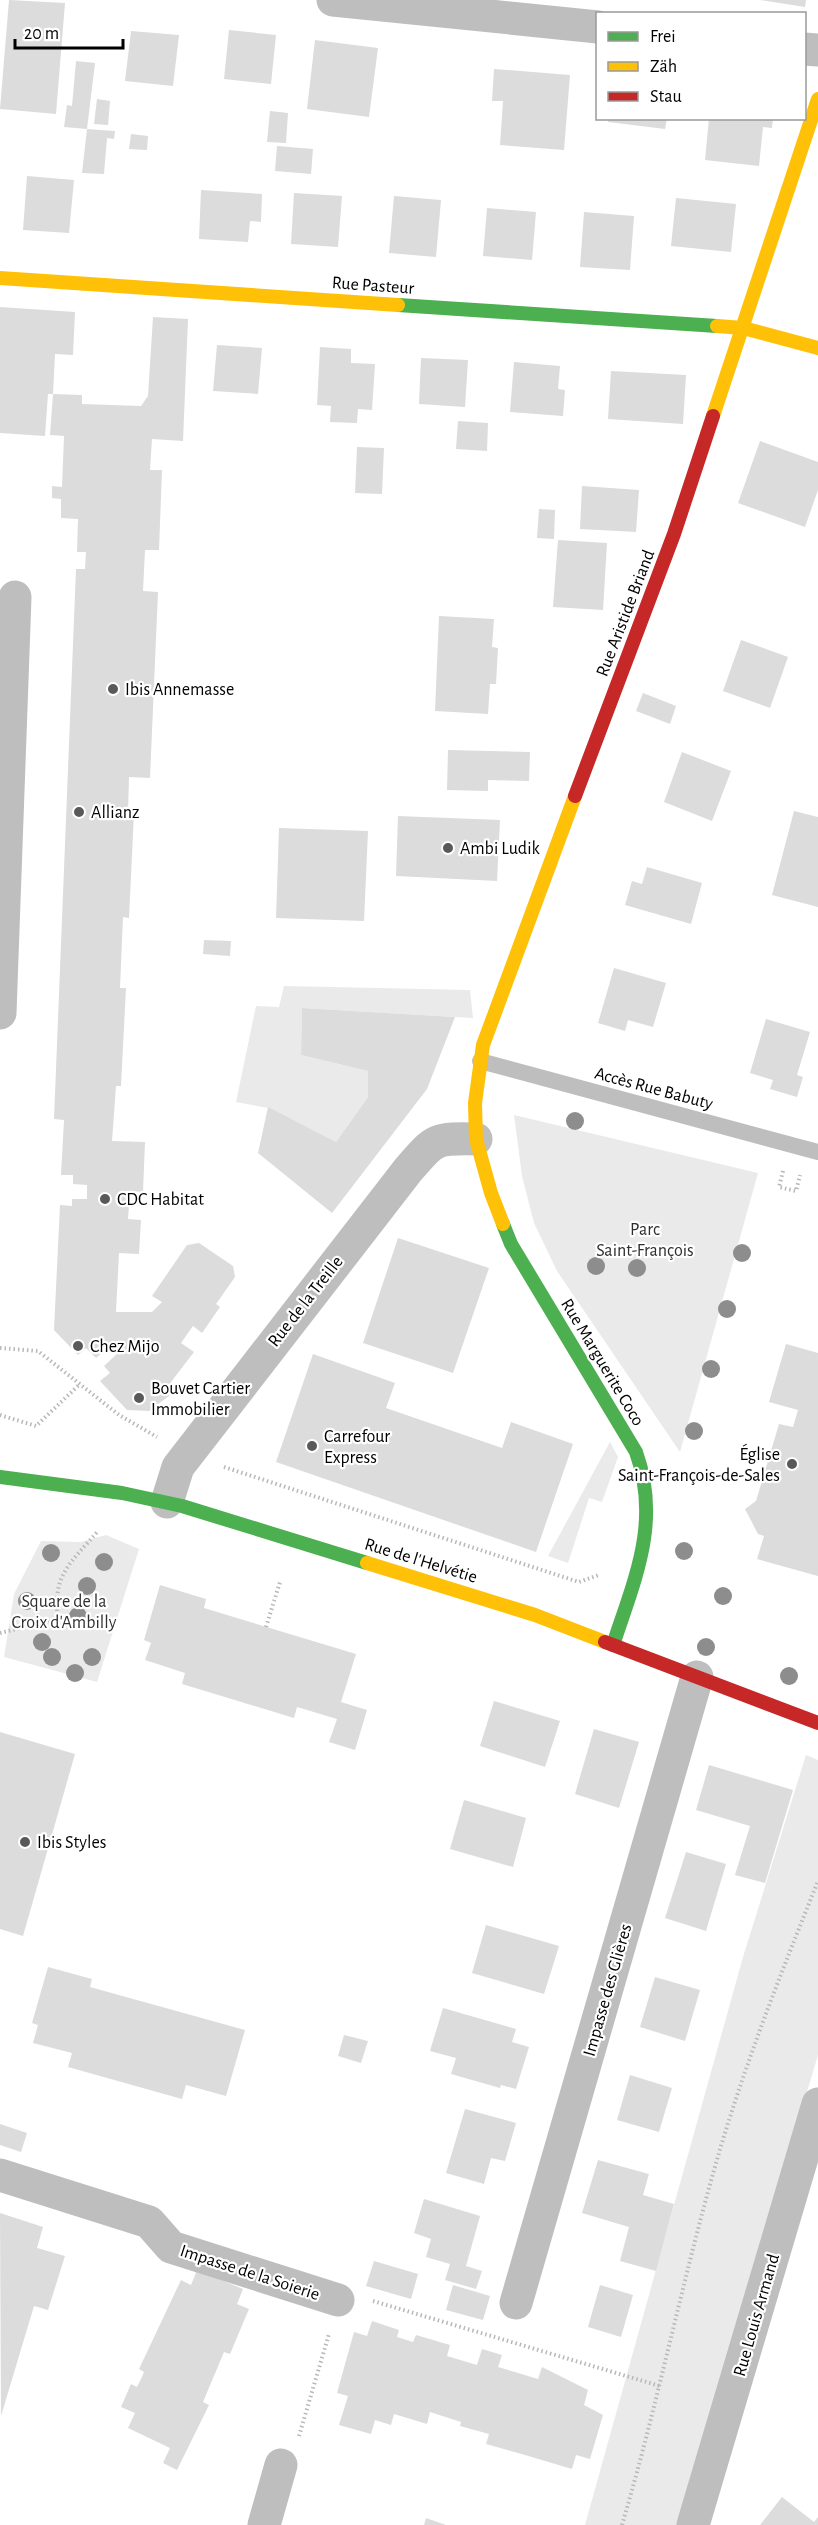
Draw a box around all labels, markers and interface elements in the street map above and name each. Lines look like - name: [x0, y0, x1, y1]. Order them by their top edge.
- scale bar: [15, 12, 123, 50]
- legend: [596, 12, 806, 120]
- text: 20 m: [24, 25, 59, 43]
- text: Frei: [650, 28, 676, 46]
- text: Zäh: [650, 58, 677, 76]
- text: Stau: [650, 88, 682, 106]
- street label: Rue Pasteur: [331, 274, 415, 298]
- street label: Rue Aristide Briand: [593, 547, 658, 679]
- place label: Ibis Annemasse: [125, 681, 234, 699]
- marker: Ibis Annemasse: [106, 682, 120, 696]
- place label: Allianz: [91, 804, 140, 822]
- marker: Allianz: [72, 805, 86, 819]
- place label: Ambi Ludik: [460, 840, 541, 858]
- marker: Ambi Ludik: [441, 841, 455, 855]
- street label: Accès Rue Babuty: [593, 1065, 715, 1113]
- place label: CDC Habitat: [117, 1191, 204, 1209]
- marker: CDC Habitat: [98, 1192, 112, 1206]
- park label: Parc Saint-François: [596, 1221, 694, 1260]
- street label: Rue de la Treille: [265, 1253, 347, 1350]
- street label: Rue Marguerite Coco: [557, 1296, 647, 1429]
- place label: Chez Mijo: [90, 1338, 160, 1356]
- marker: Chez Mijo: [71, 1339, 85, 1353]
- place label: Bouvet Cartier Immobilier: [151, 1380, 250, 1419]
- marker: Bouvet Cartier Immobilier: [132, 1391, 146, 1405]
- place label: Carrefour Express: [324, 1428, 390, 1467]
- marker: Carrefour Express: [305, 1439, 319, 1453]
- place label: Église Saint-François-de-Sales: [618, 1443, 780, 1485]
- marker: Église Saint-François-de-Sales: [785, 1457, 799, 1471]
- street label: Rue de l'Helvétie: [362, 1535, 479, 1587]
- park label: Square de la Croix d'Ambilly: [12, 1593, 117, 1632]
- place label: Ibis Styles: [37, 1834, 106, 1852]
- marker: Ibis Styles: [18, 1835, 32, 1849]
- street label: Impasse des Glières: [580, 1922, 635, 2059]
- street label: Impasse de la Soierie: [178, 2242, 322, 2304]
- street label: Rue Louis Armand: [731, 2252, 783, 2379]

